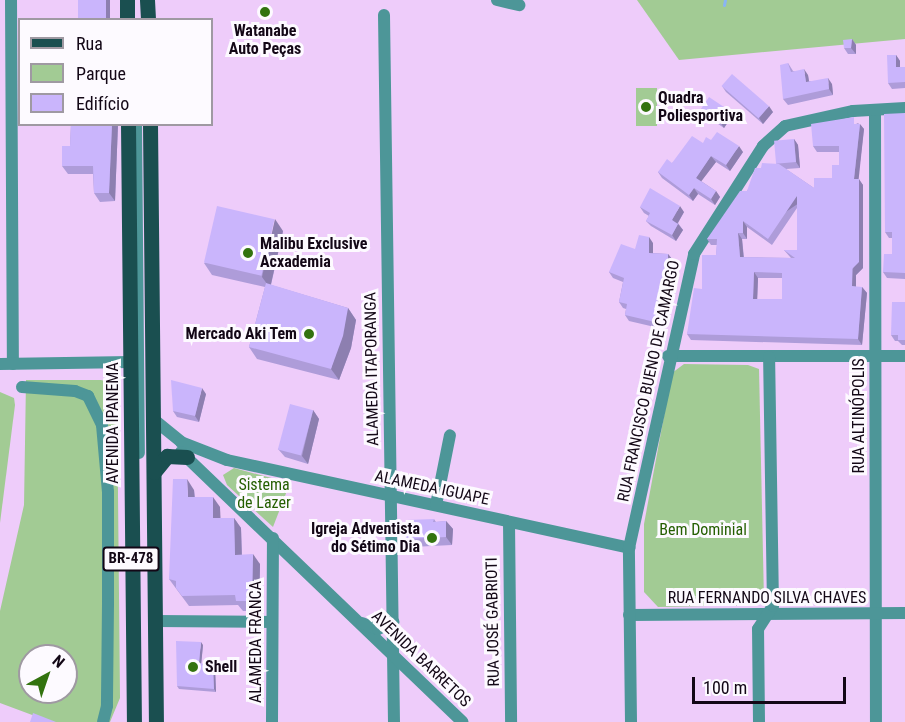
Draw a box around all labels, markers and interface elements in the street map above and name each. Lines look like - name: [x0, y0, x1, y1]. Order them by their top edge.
- marker: Watanabe Auto Peças: [258, 5, 272, 19]
- legend: [18, 18, 213, 126]
- place label: Watanabe Auto Peças: [229, 21, 301, 59]
- text: Rua: [76, 33, 103, 54]
- text: Parque: [76, 63, 126, 84]
- place label: Quadra Poliesportiva: [658, 88, 743, 126]
- text: Edifício: [76, 93, 129, 114]
- marker: Quadra Poliesportiva: [639, 100, 653, 114]
- place label: Malibu Exclusive Acxademia: [260, 234, 367, 272]
- marker: Malibu Exclusive Acxademia: [241, 246, 255, 260]
- street label: RUA FRANCISCO BUENO DE CAMARGO: [614, 259, 684, 503]
- street label: ALAMEDA ITAPORANGA: [361, 292, 383, 446]
- place label: Mercado Aki Tem: [185, 324, 297, 344]
- marker: Mercado Aki Tem: [302, 327, 316, 341]
- street label: RUA ALTINÓPOLIS: [849, 358, 869, 474]
- street label: AVENIDA IPANEMA: [103, 362, 123, 484]
- street label: ALAMEDA IGUAPE: [373, 467, 491, 509]
- park label: Sistema de Lazer: [237, 475, 291, 513]
- place label: Igreja Adventista do Sétimo Dia: [311, 519, 420, 557]
- park label: Bem Dominial: [659, 520, 747, 540]
- marker: Igreja Adventista do Sétimo Dia: [425, 531, 439, 545]
- road number: BR-478: [102, 547, 160, 571]
- street label: RUA JOSÉ GABRIOTI: [482, 557, 504, 687]
- street label: ALAMEDA FRANCA: [246, 581, 266, 703]
- street label: RUA FERNANDO SILVA CHAVES: [668, 588, 866, 608]
- street label: AVENIDA BARRETOS: [367, 607, 475, 711]
- north arrow: [18, 644, 78, 704]
- text: N: [49, 651, 68, 672]
- place label: Shell: [205, 657, 237, 677]
- marker: Shell: [186, 660, 200, 674]
- scale bar: [695, 665, 850, 703]
- text: 100 m: [703, 677, 747, 698]

